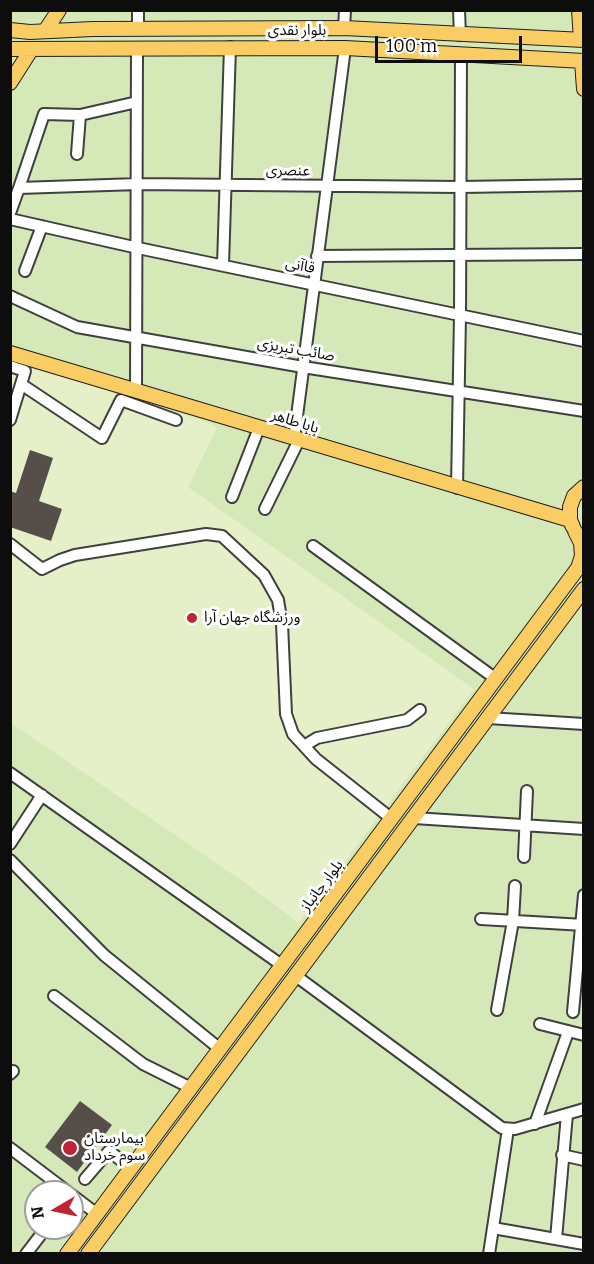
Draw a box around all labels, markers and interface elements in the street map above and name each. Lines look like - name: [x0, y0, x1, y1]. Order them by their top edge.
- street label: بلوار نقدی: [268, 22, 326, 40]
- scale bar: [378, 24, 525, 62]
- text: 100 m: [386, 35, 437, 57]
- street label: عنصری: [266, 162, 310, 180]
- street label: قاآنی: [284, 254, 316, 278]
- street label: صائب تبریزی: [256, 334, 336, 366]
- street label: بابا طاهر: [269, 406, 321, 438]
- place label: ورزشگاه جهان آرا: [204, 609, 300, 627]
- marker: ورزشگاه جهان آرا: [185, 611, 199, 625]
- street label: بلوار جانباز: [297, 857, 347, 915]
- place label: بیمارستان سوم خرداد: [84, 1130, 145, 1165]
- marker: بیمارستان سوم خرداد: [61, 1139, 79, 1157]
- north arrow: [24, 1180, 84, 1240]
- text: N: [27, 1205, 48, 1220]

